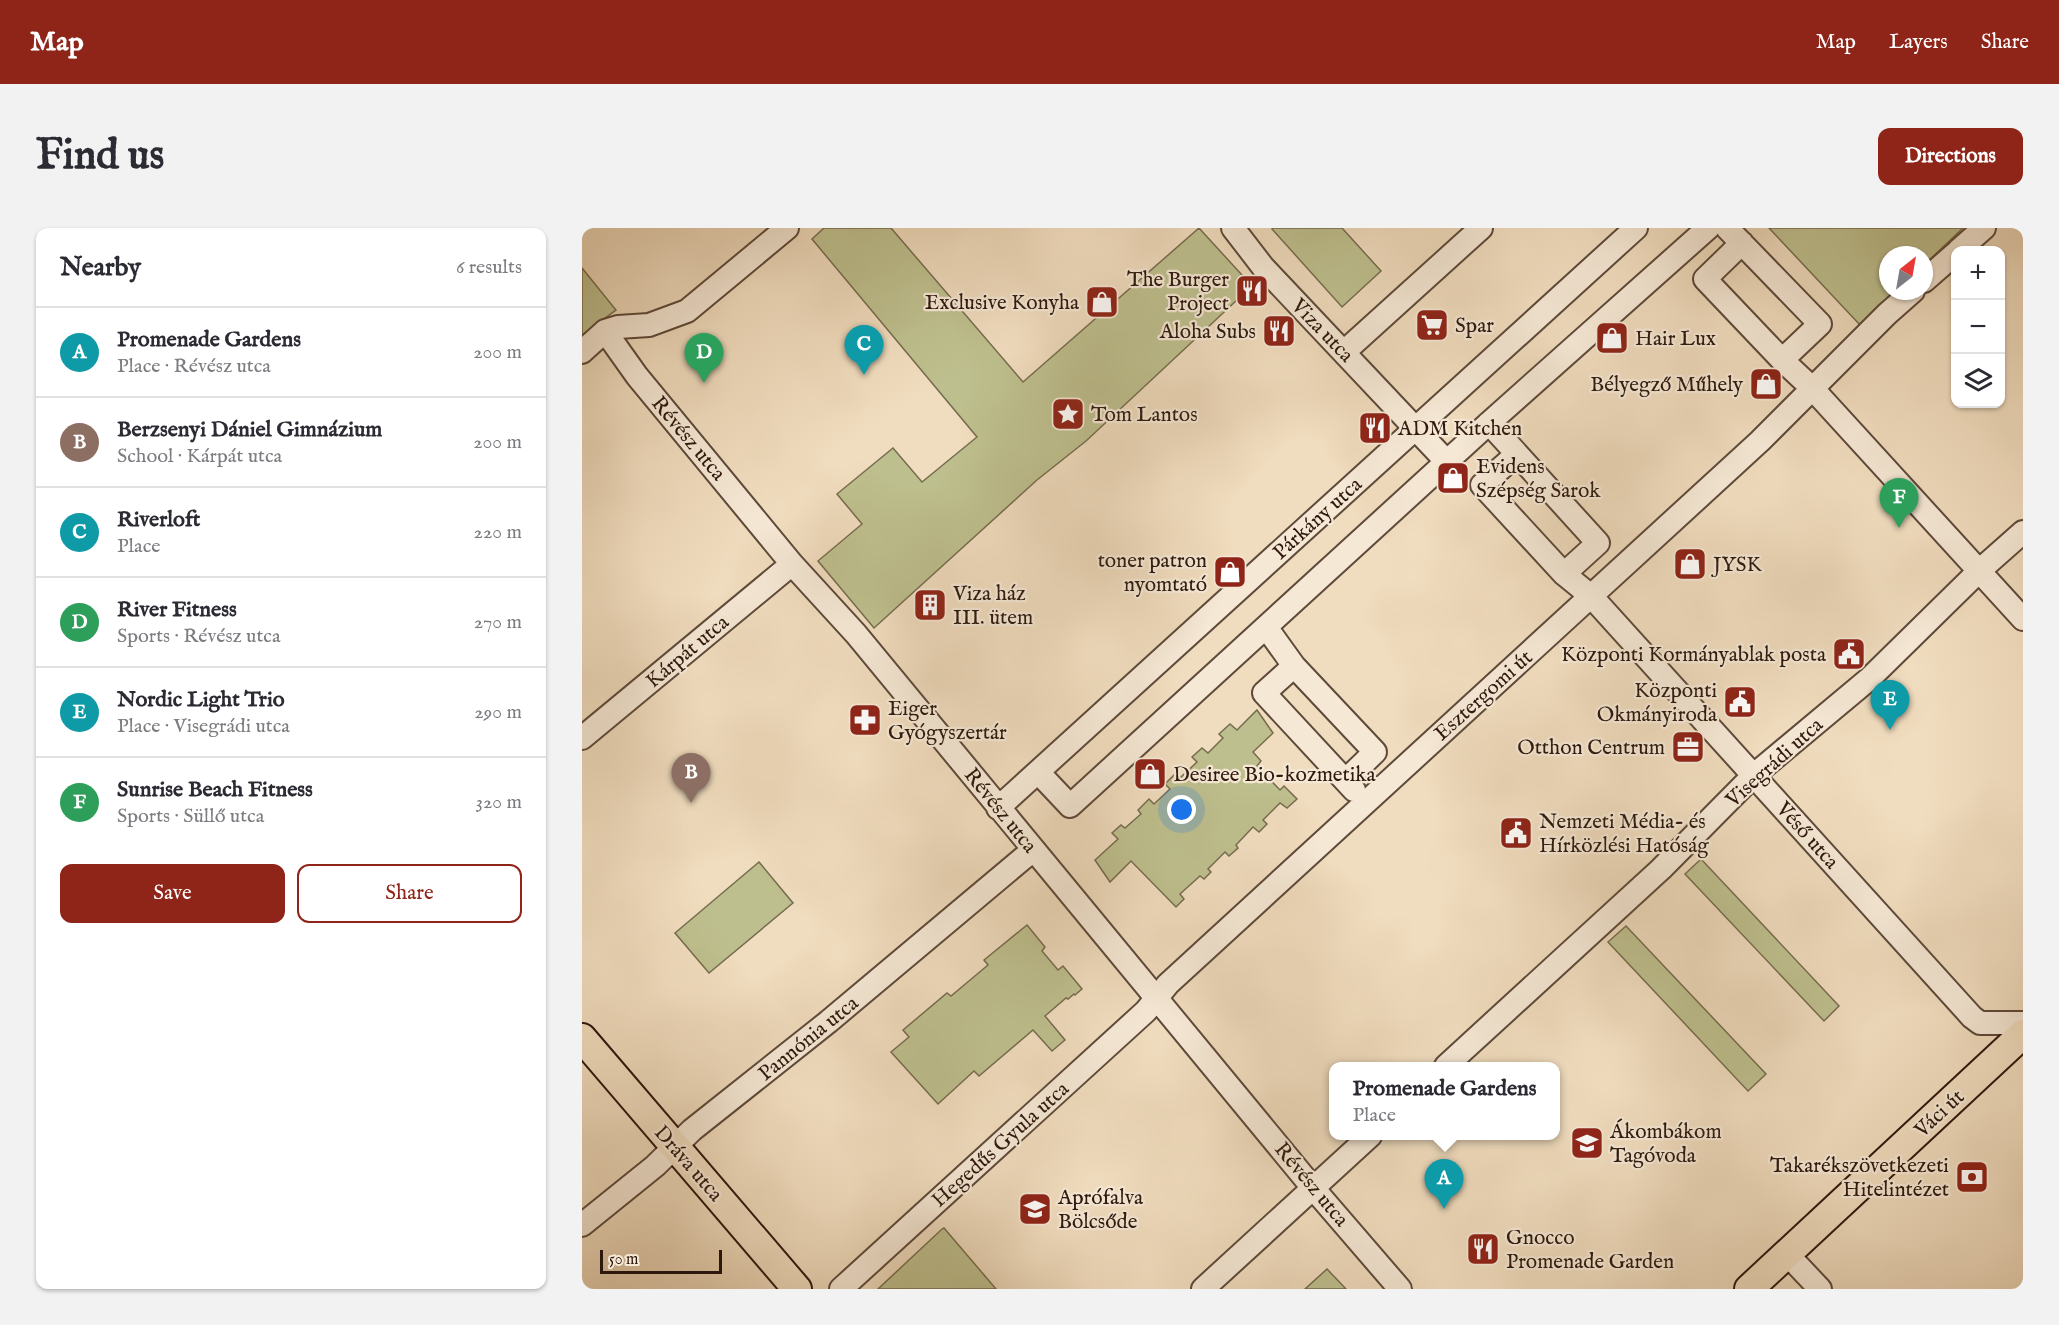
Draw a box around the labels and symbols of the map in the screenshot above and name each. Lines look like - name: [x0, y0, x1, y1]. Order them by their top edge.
- north arrow: [1879, 246, 1933, 300]
- place label: The Burger Project: [1127, 267, 1229, 318]
- restaurant icon: The Burger Project: [1234, 273, 1270, 309]
- shop icon: Exclusive Konyha: [1084, 284, 1120, 320]
- place label: Exclusive Konyha: [925, 290, 1080, 317]
- street label: Viza utca: [1284, 293, 1360, 369]
- supermarket icon: Spar: [1414, 307, 1450, 343]
- restaurant icon: Aloha Subs: [1261, 313, 1297, 349]
- place label: Spar: [1455, 313, 1494, 340]
- place label: Aloha Subs: [1159, 319, 1256, 346]
- shop icon: Hair Lux: [1594, 320, 1630, 356]
- pin: C: [844, 326, 884, 375]
- place label: Hair Lux: [1635, 326, 1716, 353]
- pin: D: [684, 334, 724, 383]
- shop icon: Bélyegző Műhely: [1748, 366, 1784, 402]
- place label: Bélyegző Műhely: [1590, 372, 1744, 399]
- street label: Révész utca: [645, 391, 732, 488]
- place icon: Tom Lantos: [1050, 396, 1086, 432]
- place label: Tom Lantos: [1091, 402, 1198, 429]
- restaurant icon: ADM Kitchen: [1357, 410, 1393, 446]
- place label: ADM Kitchen: [1397, 416, 1522, 443]
- place label: Evidens Szépség Sarok: [1476, 454, 1601, 505]
- shop icon: Evidens Szépség Sarok: [1435, 460, 1471, 496]
- street label: Párkány utca: [1268, 471, 1369, 566]
- pin: F: [1880, 478, 1918, 528]
- shop icon: JYSK: [1672, 546, 1708, 582]
- place label: toner patron nyomtató: [1098, 548, 1207, 599]
- place label: JYSK: [1711, 552, 1763, 579]
- shop icon: toner patron nyomtató: [1212, 554, 1248, 590]
- place label: Viza ház III. ütem: [952, 581, 1033, 632]
- building icon: Viza ház III. ütem: [912, 587, 948, 623]
- street label: Kárpát utca: [641, 609, 736, 695]
- public building icon: Központi Kormányablak posta: [1831, 636, 1867, 672]
- place label: Központi Kormányablak posta: [1561, 642, 1827, 669]
- street label: Esztergomi út: [1429, 645, 1539, 747]
- place label: Központi Okmányiroda: [1597, 678, 1718, 729]
- pin: E: [1870, 680, 1910, 730]
- public building icon: Központi Okmányiroda: [1722, 684, 1758, 720]
- place label: Eiger Gyógyszertár: [888, 696, 1007, 747]
- pharmacy icon: Eiger Gyógyszertár: [847, 702, 883, 738]
- street label: Visegrádi utca: [1720, 712, 1830, 815]
- office icon: Otthon Centrum: [1670, 729, 1706, 765]
- place label: Otthon Centrum: [1517, 735, 1665, 762]
- pin: B: [672, 754, 710, 803]
- shop icon: Desiree Bio-kozmetika: [1132, 756, 1168, 792]
- place label: Desiree Bio-kozmetika: [1173, 762, 1376, 789]
- street label: Révész utca: [957, 763, 1043, 860]
- your location: [1167, 795, 1196, 824]
- street label: Véső utca: [1769, 796, 1845, 876]
- place label: Nemzeti Média- és Hírközlési Hatóság: [1539, 809, 1709, 860]
- public building icon: Nemzeti Média- és Hírközlési Hatóság: [1498, 815, 1534, 851]
- street label: Pannónia utca: [753, 990, 865, 1088]
- street label: Hegedűs Gyula utca: [927, 1076, 1076, 1214]
- street label: Váci út: [1909, 1084, 1971, 1145]
- place label: Ákombákom Tagóvoda: [1609, 1118, 1722, 1170]
- street label: Dráva utca: [647, 1120, 729, 1208]
- school or university icon: Ákombákom Tagóvoda: [1569, 1125, 1605, 1161]
- street label: Révész utca: [1268, 1137, 1355, 1234]
- place label: Takarékszövetkezeti Hitelintézet: [1770, 1153, 1949, 1204]
- bank icon: Takarékszövetkezeti Hitelintézet: [1954, 1159, 1990, 1195]
- pin: A: [1424, 1160, 1464, 1209]
- place label: Aprófalva Bölcsőde: [1057, 1185, 1144, 1236]
- school or university icon: Aprófalva Bölcsőde: [1017, 1191, 1053, 1227]
- place label: Gnocco Promenade Garden: [1506, 1225, 1674, 1276]
- restaurant icon: Gnocco Promenade Garden: [1465, 1231, 1501, 1267]
- scale bar: [600, 1247, 722, 1274]

